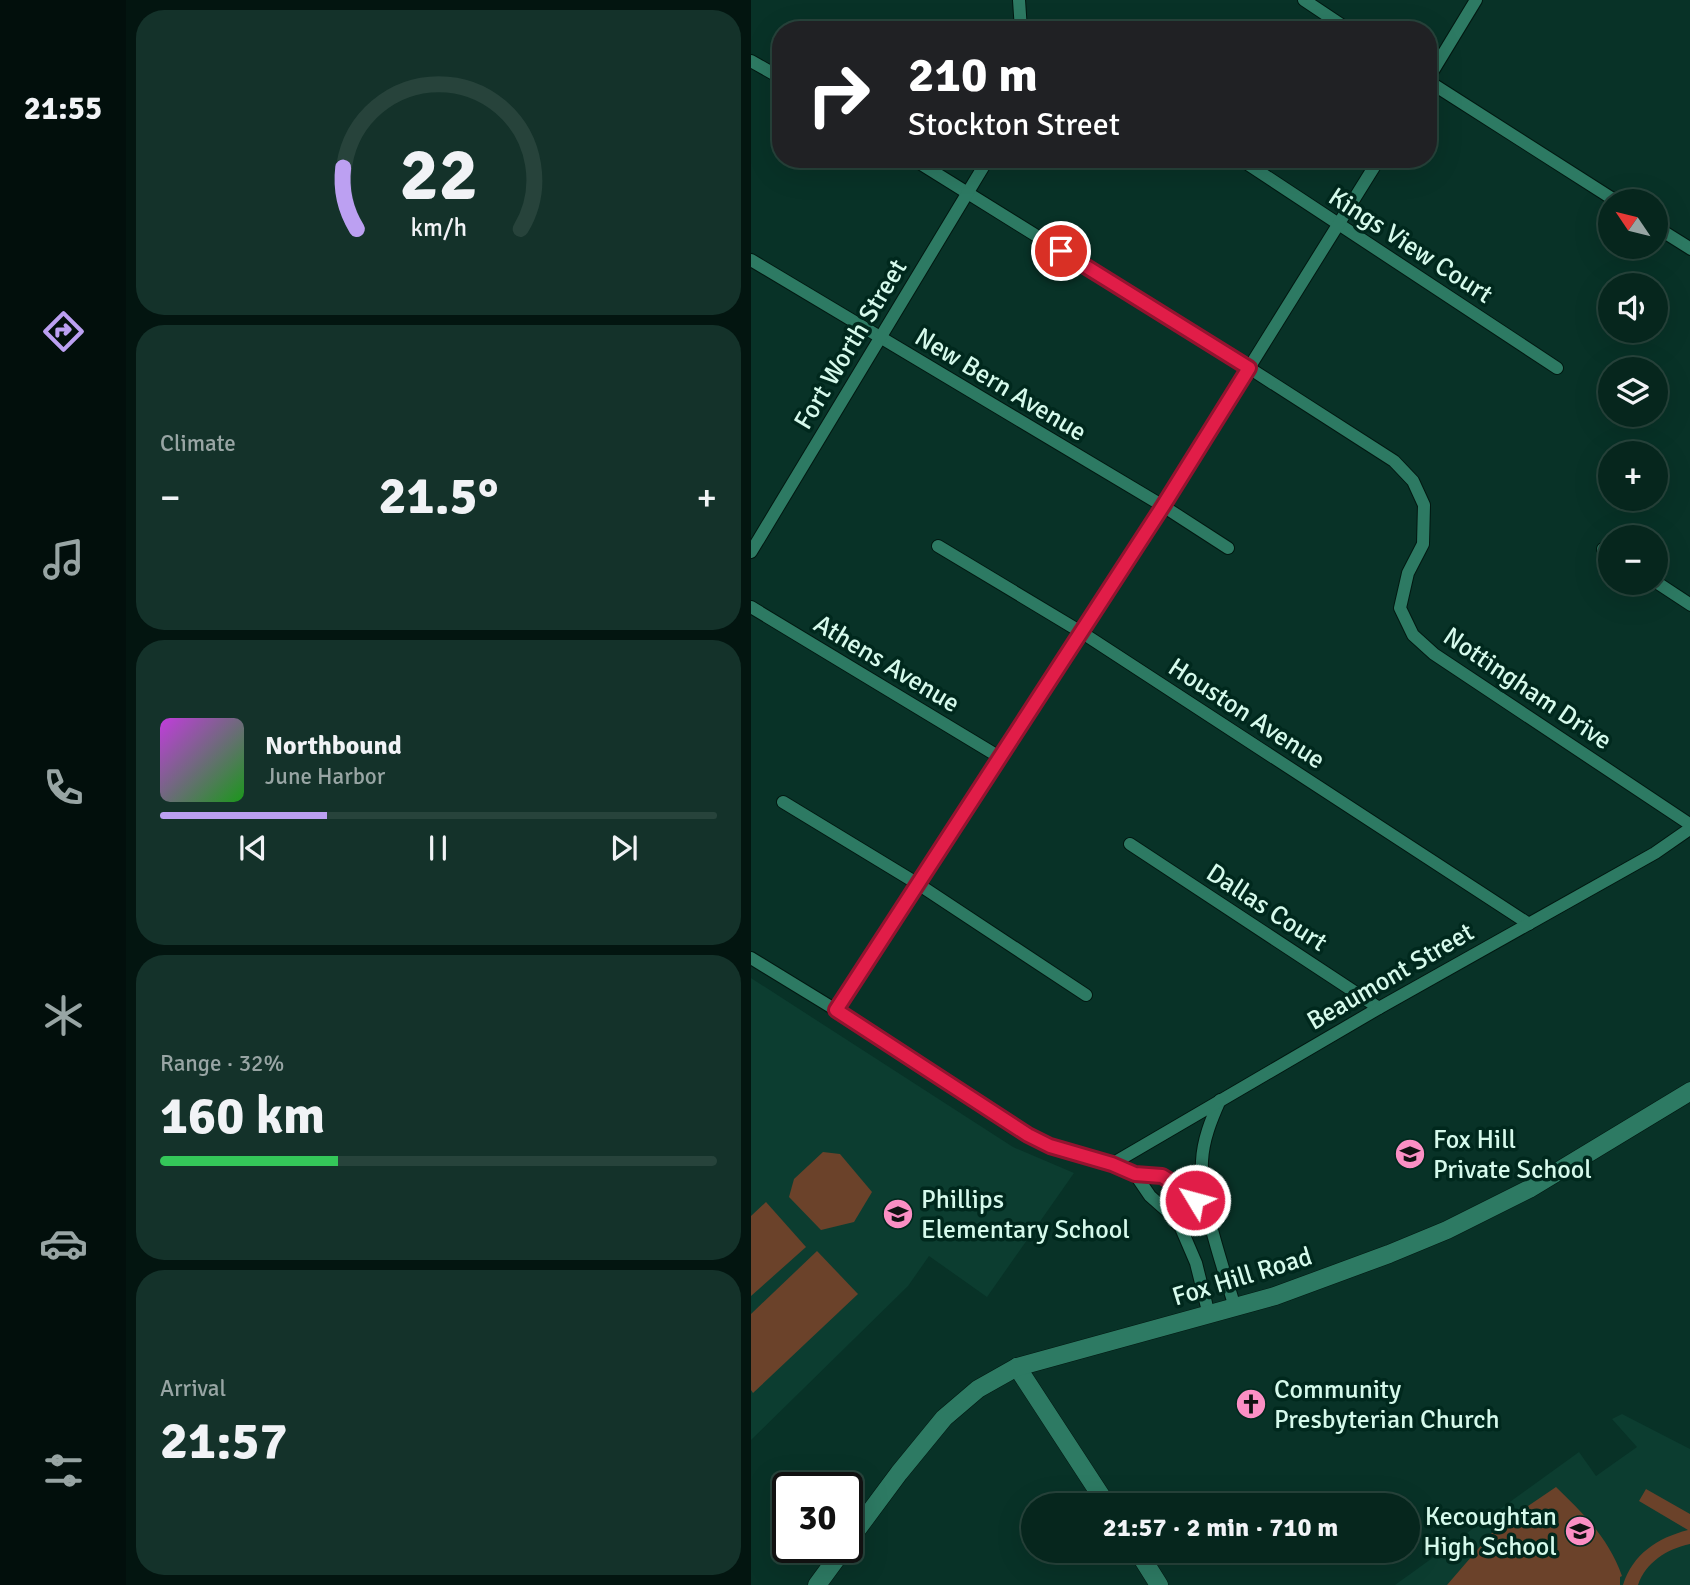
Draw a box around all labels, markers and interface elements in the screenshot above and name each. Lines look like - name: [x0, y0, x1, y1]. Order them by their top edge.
- text: 210 m: [908, 45, 1038, 105]
- icon: right: [793, 49, 884, 140]
- text: 21:55: [24, 89, 102, 128]
- text: Stockton Street: [908, 105, 1120, 144]
- text: 22: [399, 131, 478, 220]
- street label: Kings View Court: [1322, 181, 1499, 311]
- north arrow: [1598, 189, 1668, 259]
- map controls: [1598, 189, 1668, 595]
- text: km/h: [410, 211, 467, 242]
- pin: [1031, 221, 1091, 281]
- icon: arrive: [1042, 232, 1080, 270]
- street label: Fort Worth Street: [788, 254, 914, 435]
- button: sound: [1598, 273, 1668, 343]
- icon: directions: [39, 307, 88, 356]
- street label: New Bern Avenue: [909, 321, 1092, 449]
- button: layers: [1598, 357, 1668, 427]
- text: Climate: [160, 429, 236, 458]
- button: +: [1598, 441, 1668, 511]
- text: 21.5°: [379, 464, 498, 528]
- text: −: [160, 474, 181, 521]
- text: +: [696, 474, 717, 521]
- button: −: [1598, 525, 1668, 595]
- icon: music: [39, 535, 88, 584]
- street label: Athens Avenue: [808, 608, 965, 720]
- street label: Nottingham Drive: [1437, 621, 1618, 757]
- street label: Houston Avenue: [1162, 651, 1331, 776]
- text: Northbound: [265, 730, 402, 762]
- text: June Harbor: [265, 762, 385, 791]
- icon: phone: [39, 763, 88, 812]
- icon: previous: [234, 829, 272, 867]
- icon: pause: [419, 829, 457, 867]
- icon: next: [605, 829, 643, 867]
- street label: Dallas Court: [1200, 857, 1333, 959]
- street label: Beaumont Street: [1301, 916, 1480, 1038]
- icon: climate: [39, 991, 88, 1040]
- text: Range · 32%: [160, 1049, 284, 1078]
- text: 160 km: [160, 1084, 325, 1148]
- place label: Fox Hill Private School: [1433, 1124, 1592, 1186]
- school or university icon: Fox Hill Private School: [1393, 1137, 1427, 1171]
- position arrow: [1158, 1163, 1232, 1237]
- place label: Phillips Elementary School: [921, 1184, 1130, 1246]
- school or university icon: Phillips Elementary School: [881, 1197, 915, 1231]
- icon: car: [39, 1219, 88, 1268]
- street label: Fox Hill Road: [1169, 1241, 1316, 1313]
- text: Arrival: [160, 1374, 226, 1403]
- place label: Community Presbyterian Church: [1274, 1374, 1500, 1436]
- church icon: Community Presbyterian Church: [1234, 1387, 1268, 1421]
- text: 21:57: [160, 1409, 288, 1473]
- icon: filters: [39, 1446, 88, 1495]
- speed limit sign: 30: [772, 1472, 863, 1563]
- place label: Kecoughtan High School: [1423, 1501, 1557, 1563]
- text: 21:57 · 2 min · 710 m: [1103, 1512, 1338, 1544]
- school or university icon: Kecoughtan High School: [1563, 1514, 1597, 1548]

